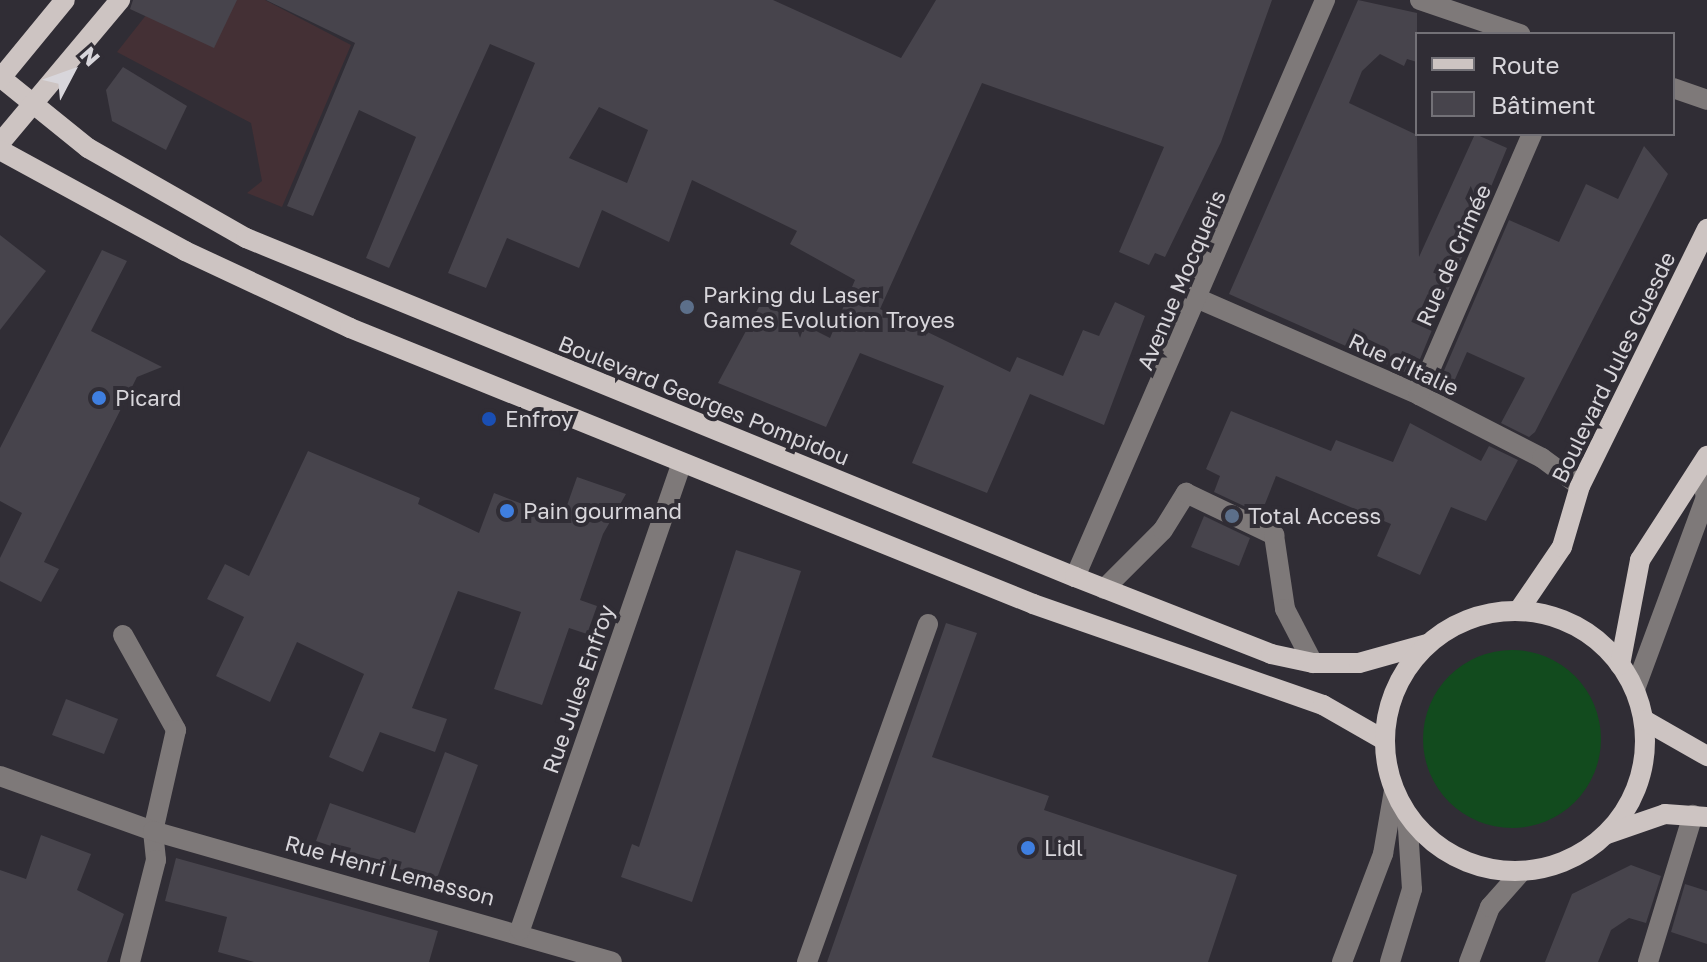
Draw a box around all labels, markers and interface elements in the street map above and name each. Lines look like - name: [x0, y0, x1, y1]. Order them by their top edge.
- north arrow: [32, 32, 112, 112]
- legend: [1415, 32, 1675, 136]
- text: N: [75, 41, 106, 71]
- text: Route: [1491, 50, 1560, 79]
- text: Bâtiment: [1491, 90, 1596, 119]
- street label: Rue de Crimée: [1410, 180, 1496, 330]
- street label: Avenue Mocqueris: [1131, 186, 1231, 374]
- street label: Boulevard Jules Guesde: [1546, 247, 1680, 487]
- place label: Parking du Laser Games Evolution Troyes: [703, 281, 955, 332]
- marker: Parking du Laser Games Evolution Troyes: [678, 298, 696, 316]
- street label: Rue d'Italie: [1345, 327, 1463, 401]
- street label: Boulevard Georges Pompidou: [555, 329, 853, 471]
- place label: Picard: [115, 385, 182, 411]
- marker: Picard: [90, 389, 108, 407]
- place label: Enfroy: [505, 406, 573, 432]
- marker: Enfroy: [480, 410, 498, 428]
- place label: Pain gourmand: [523, 498, 682, 524]
- marker: Pain gourmand: [498, 502, 516, 520]
- place label: Total Access: [1248, 503, 1381, 529]
- marker: Total Access: [1223, 507, 1241, 525]
- street label: Rue Jules Enfroy: [537, 601, 619, 777]
- street label: Rue Henri Lemasson: [282, 829, 498, 911]
- place label: Lidl: [1044, 835, 1083, 861]
- marker: Lidl: [1019, 839, 1037, 857]

